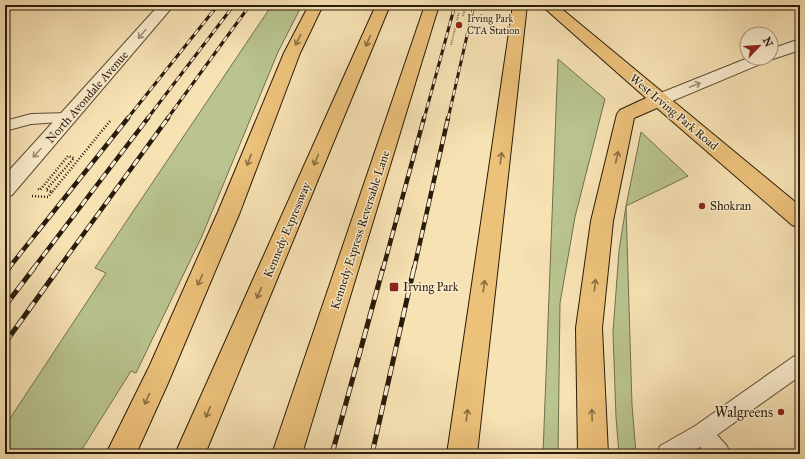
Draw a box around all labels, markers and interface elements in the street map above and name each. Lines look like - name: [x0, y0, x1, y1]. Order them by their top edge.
- place label: Irving Park CTA Station: [467, 13, 520, 37]
- marker: Irving Park CTA Station: [454, 20, 464, 30]
- north arrow: [739, 26, 779, 66]
- one-way arrow: [137, 29, 146, 40]
- one-way arrow: [294, 33, 302, 45]
- one-way arrow: [363, 34, 371, 46]
- text: N: [760, 35, 776, 50]
- street label: North Avondale Avenue: [43, 48, 131, 146]
- street label: West Irving Park Road: [627, 71, 721, 154]
- one-way arrow: [688, 81, 700, 89]
- one-way arrow: [33, 148, 42, 158]
- street label: Kennedy Express Reversable Lane: [328, 149, 392, 311]
- one-way arrow: [613, 151, 621, 164]
- one-way arrow: [497, 152, 505, 165]
- one-way arrow: [244, 153, 252, 165]
- one-way arrow: [312, 154, 319, 166]
- street label: Kennedy Expressway: [261, 180, 314, 280]
- place label: Shokran: [710, 199, 752, 213]
- marker: Shokran: [697, 201, 707, 211]
- one-way arrow: [195, 274, 203, 286]
- one-way arrow: [591, 279, 598, 292]
- place label: Irving Park: [403, 280, 459, 295]
- one-way arrow: [480, 280, 488, 293]
- marker: Irving Park: [388, 281, 400, 293]
- one-way arrow: [255, 286, 263, 298]
- one-way arrow: [143, 393, 150, 405]
- place label: Walgreens: [715, 404, 773, 421]
- one-way arrow: [204, 406, 211, 418]
- marker: Walgreens: [776, 407, 786, 417]
- one-way arrow: [463, 409, 471, 422]
- one-way arrow: [588, 409, 596, 422]

